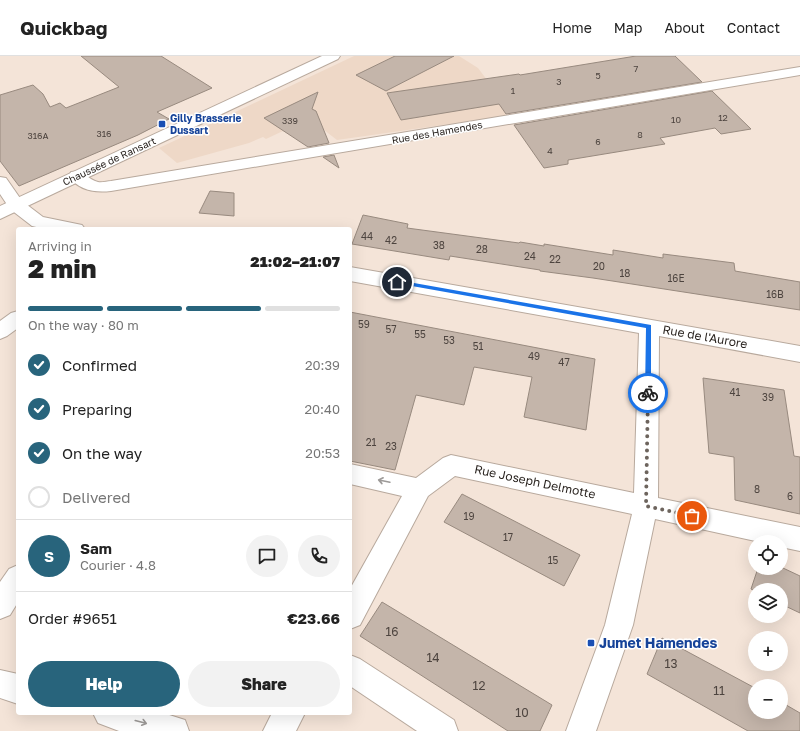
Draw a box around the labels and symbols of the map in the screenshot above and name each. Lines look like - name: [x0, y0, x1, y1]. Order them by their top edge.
- house number: 7: [634, 63, 639, 74]
- house number: 5: [595, 70, 601, 81]
- house number: 3: [556, 76, 562, 87]
- house number: 1: [511, 85, 516, 96]
- place label: Gilly Brasserie Dussart: [170, 112, 241, 136]
- house number: 12: [718, 112, 728, 123]
- house number: 10: [671, 114, 681, 125]
- house number: 339: [282, 115, 298, 126]
- street label: Rue des Hamendes: [391, 118, 483, 146]
- marker: Gilly Brasserie Dussart: [157, 119, 167, 129]
- house number: 316: [96, 128, 112, 139]
- house number: 8: [637, 129, 643, 140]
- house number: 316A: [27, 130, 49, 141]
- street label: Chaussée de Ransart: [61, 134, 157, 188]
- house number: 6: [595, 136, 601, 147]
- house number: 4: [547, 145, 553, 156]
- house number: 44: [361, 230, 373, 242]
- house number: 42: [385, 234, 397, 246]
- house number: 38: [433, 239, 445, 251]
- house number: 28: [476, 243, 488, 255]
- house number: 24: [524, 250, 536, 262]
- house number: 22: [549, 253, 561, 265]
- house number: 20: [593, 260, 605, 272]
- pin: [380, 265, 414, 299]
- house number: 18: [620, 267, 630, 279]
- house number: 16E: [668, 272, 685, 284]
- house number: 16B: [766, 288, 784, 300]
- house number: 59: [358, 318, 370, 330]
- street label: Rue de l'Aurore: [661, 322, 749, 351]
- house number: 57: [385, 323, 397, 335]
- house number: 55: [414, 328, 426, 340]
- house number: 53: [443, 334, 455, 346]
- house number: 51: [473, 340, 483, 352]
- house number: 49: [528, 350, 540, 362]
- house number: 47: [558, 356, 570, 368]
- courier: [628, 373, 668, 413]
- house number: 41: [730, 386, 741, 398]
- house number: 39: [762, 391, 774, 403]
- house number: 21: [366, 436, 376, 448]
- house number: 23: [385, 440, 397, 452]
- street label: Rue Joseph Delmotte: [473, 461, 597, 502]
- one-way arrow: [378, 477, 391, 485]
- house number: 8: [754, 483, 760, 495]
- house number: 6: [787, 490, 793, 502]
- pin: [675, 499, 709, 533]
- house number: 19: [464, 510, 474, 522]
- house number: 17: [503, 531, 513, 543]
- house number: 15: [548, 554, 559, 566]
- house number: 16: [385, 624, 399, 639]
- place label: Jumet Hamendes: [599, 634, 717, 651]
- marker: Jumet Hamendes: [586, 638, 596, 648]
- house number: 14: [426, 650, 440, 665]
- house number: 13: [665, 656, 677, 671]
- house number: 12: [473, 678, 485, 693]
- house number: 11: [713, 683, 725, 698]
- house number: 10: [515, 705, 529, 720]
- one-way arrow: [134, 719, 147, 726]

